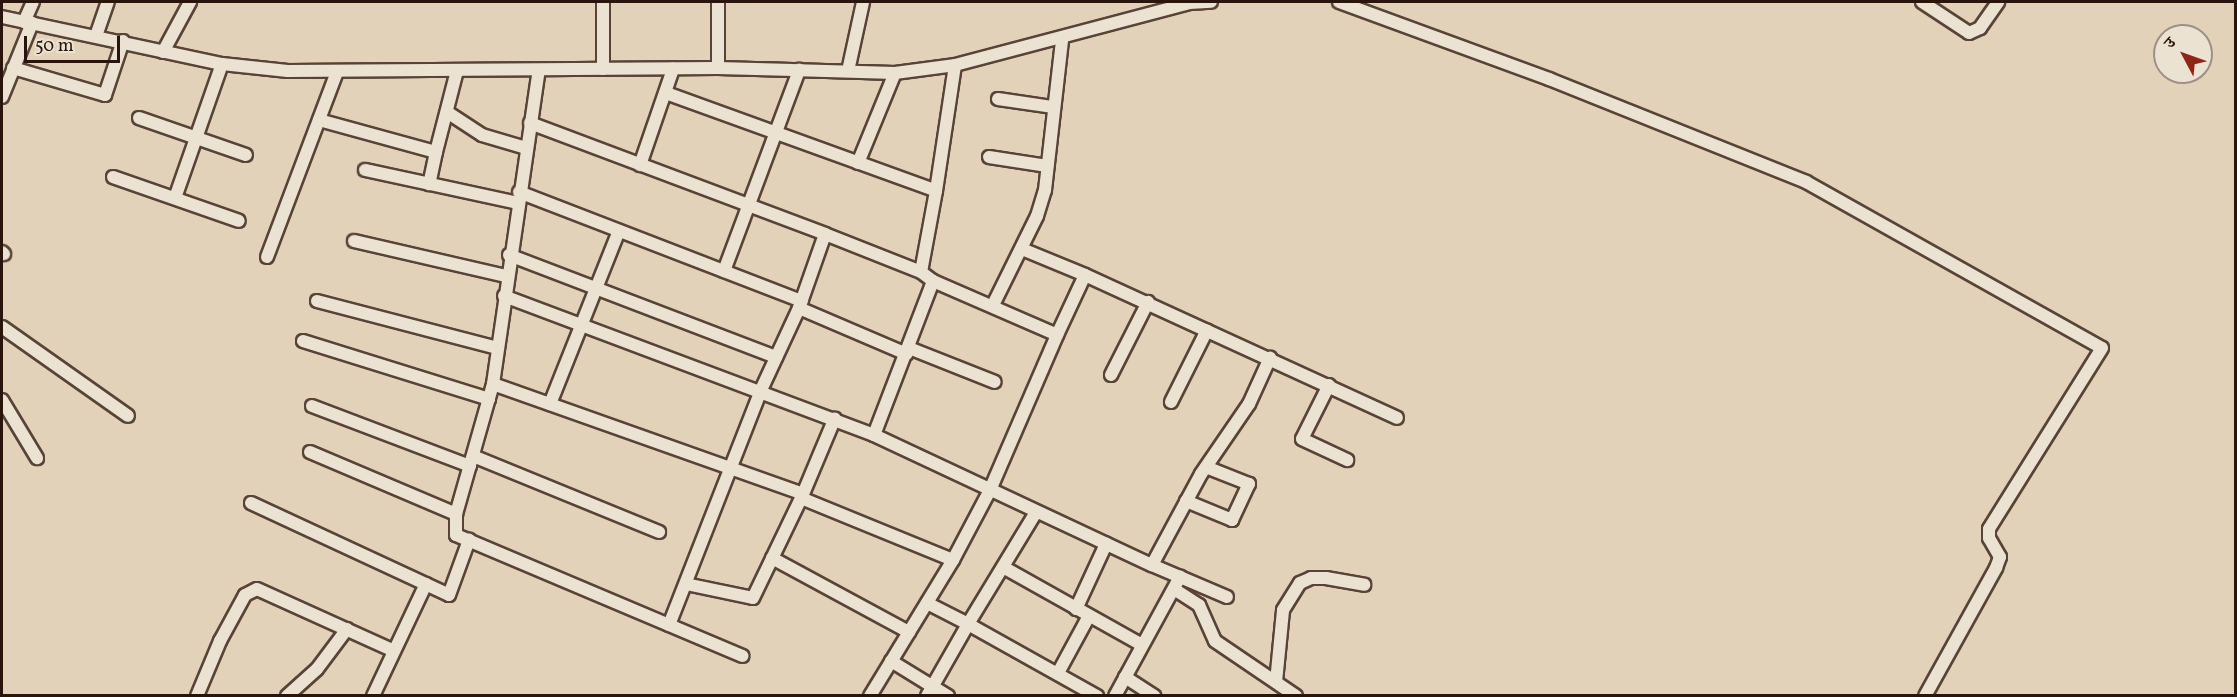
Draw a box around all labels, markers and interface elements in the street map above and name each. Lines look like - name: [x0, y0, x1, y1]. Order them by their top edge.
- scale bar: [27, 24, 123, 62]
- north arrow: [2153, 24, 2213, 84]
- text: उ: [2160, 33, 2182, 54]
- text: 50 m: [35, 34, 74, 59]

